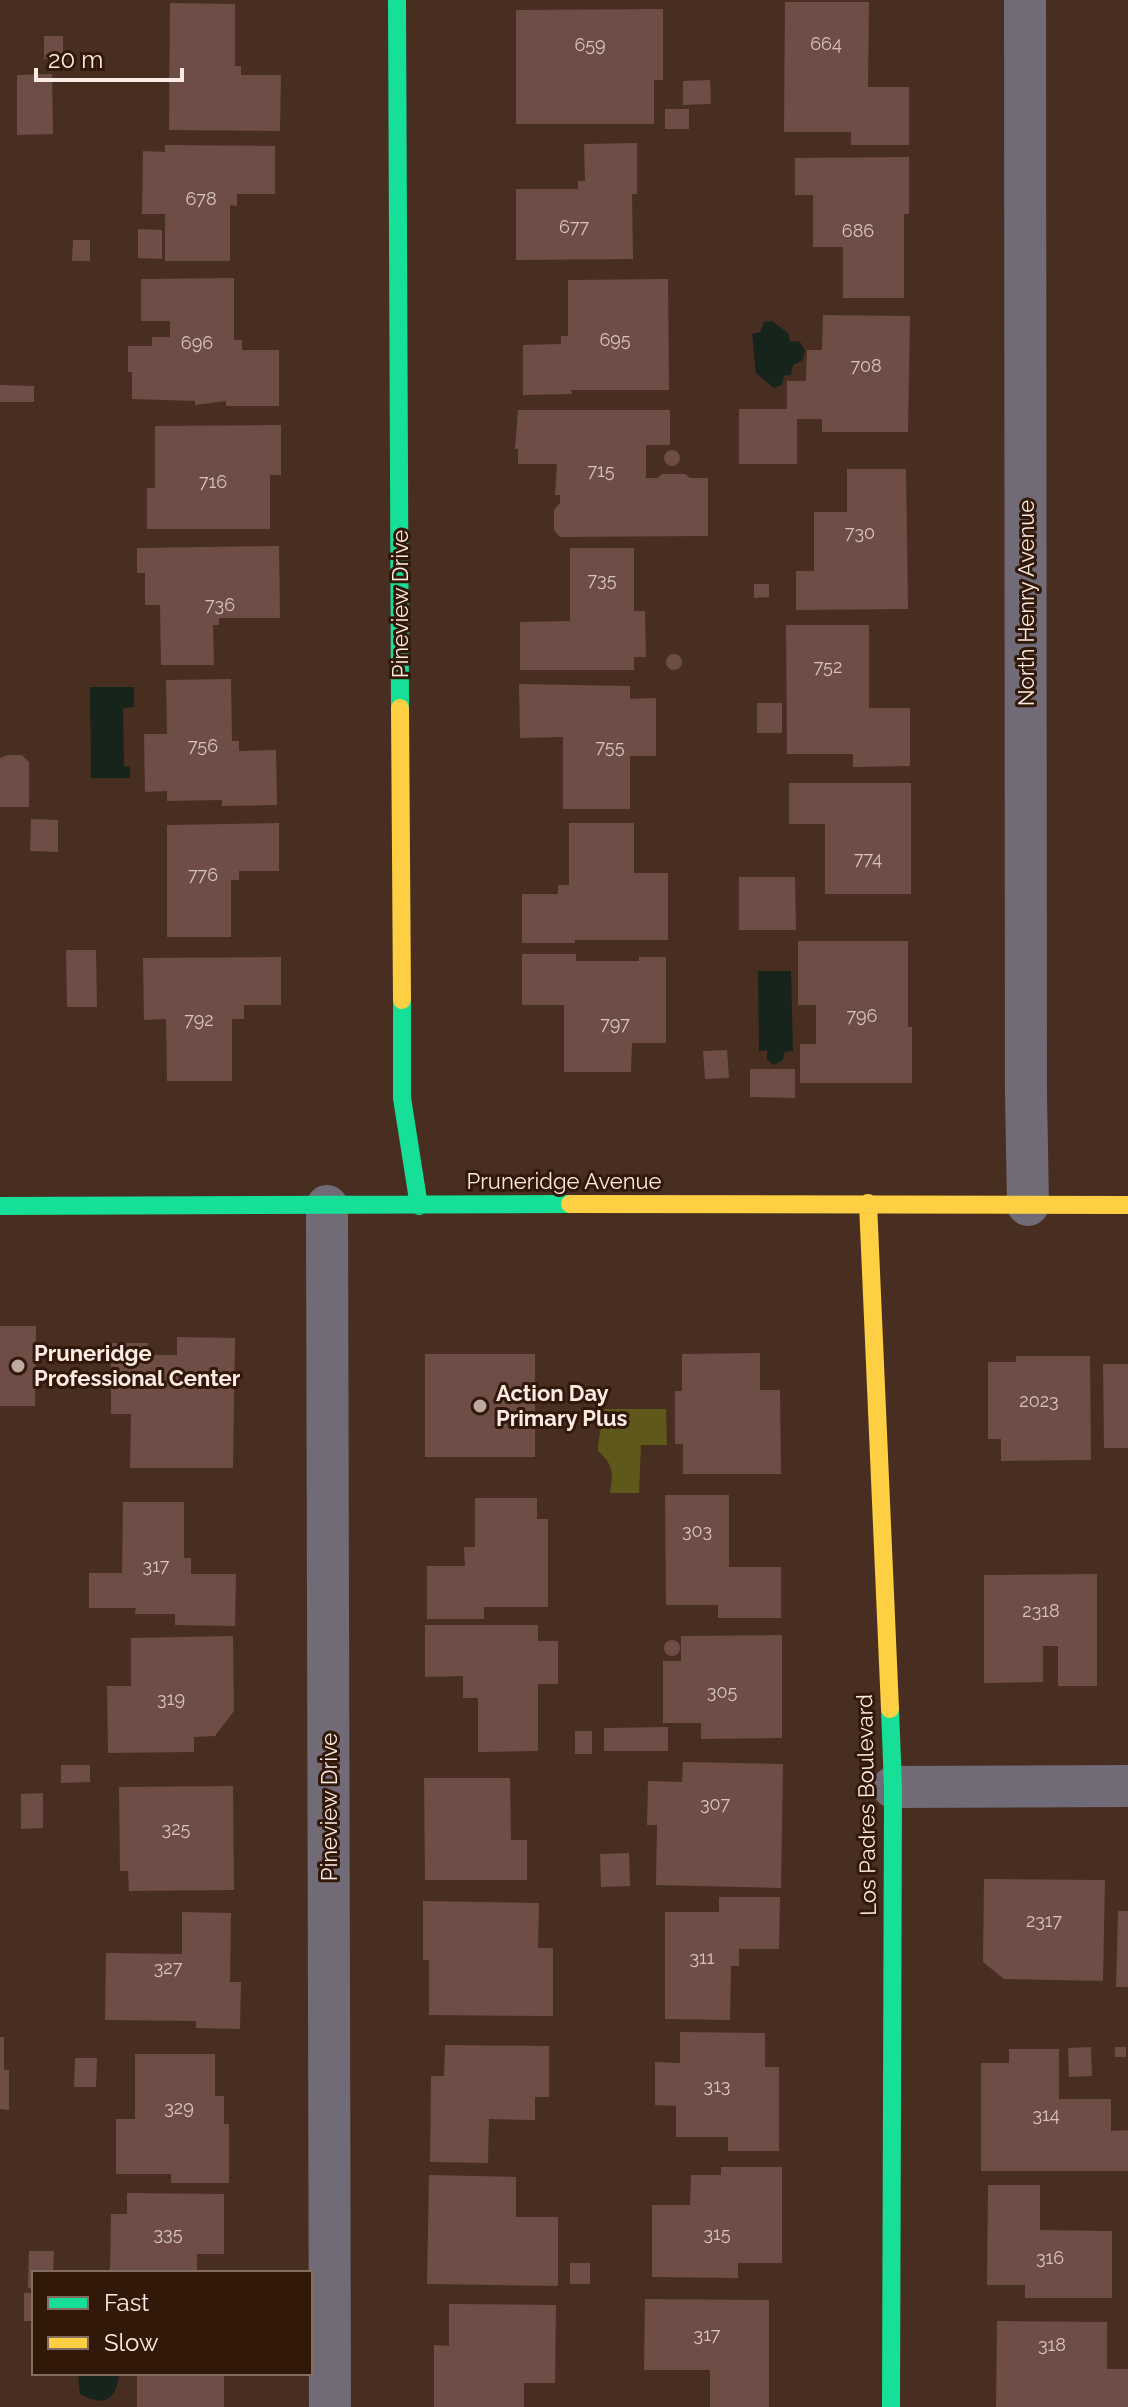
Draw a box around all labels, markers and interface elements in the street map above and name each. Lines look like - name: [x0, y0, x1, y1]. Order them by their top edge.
- scale bar: [36, 32, 182, 82]
- house number: 664: [810, 33, 842, 54]
- house number: 659: [574, 34, 606, 55]
- text: 20 m: [48, 45, 103, 74]
- house number: 678: [185, 188, 217, 209]
- house number: 677: [559, 216, 589, 237]
- house number: 686: [842, 220, 874, 241]
- house number: 695: [599, 329, 631, 350]
- house number: 696: [181, 332, 213, 353]
- house number: 708: [850, 355, 882, 376]
- house number: 715: [587, 460, 615, 481]
- house number: 716: [199, 471, 227, 492]
- street label: North Henry Avenue: [1013, 500, 1039, 706]
- house number: 730: [845, 522, 875, 543]
- street label: Pineview Drive: [387, 530, 413, 678]
- house number: 735: [587, 569, 617, 590]
- house number: 736: [205, 594, 235, 615]
- house number: 752: [814, 656, 842, 677]
- house number: 756: [188, 735, 218, 756]
- house number: 755: [596, 736, 625, 757]
- house number: 774: [854, 848, 882, 869]
- house number: 776: [188, 864, 218, 885]
- house number: 796: [847, 1005, 878, 1026]
- house number: 792: [184, 1009, 214, 1030]
- house number: 797: [600, 1013, 630, 1034]
- street label: Pruneridge Avenue: [466, 1168, 662, 1194]
- place label: Pruneridge Professional Center: [34, 1340, 241, 1391]
- marker: Pruneridge Professional Center: [9, 1357, 27, 1375]
- place label: Action Day Primary Plus: [496, 1380, 628, 1431]
- house number: 2023: [1019, 1390, 1059, 1411]
- marker: Action Day Primary Plus: [471, 1397, 489, 1415]
- house number: 303: [682, 1520, 712, 1541]
- house number: 317: [143, 1555, 170, 1576]
- house number: 2318: [1022, 1600, 1060, 1621]
- house number: 305: [707, 1681, 737, 1702]
- house number: 319: [157, 1688, 185, 1709]
- street label: Los Padres Boulevard: [851, 1694, 881, 1916]
- street label: Pineview Drive: [316, 1733, 342, 1881]
- house number: 307: [700, 1793, 730, 1814]
- house number: 325: [162, 1818, 191, 1839]
- house number: 2317: [1026, 1910, 1062, 1931]
- house number: 311: [689, 1947, 715, 1968]
- house number: 327: [154, 1957, 183, 1978]
- house number: 313: [704, 2075, 730, 2096]
- house number: 329: [164, 2097, 194, 2118]
- house number: 314: [1032, 2104, 1060, 2125]
- house number: 335: [153, 2223, 183, 2244]
- house number: 315: [703, 2223, 731, 2244]
- house number: 316: [1036, 2247, 1064, 2268]
- legend: [32, 2271, 312, 2375]
- text: Fast: [104, 2288, 149, 2317]
- house number: 317: [694, 2324, 721, 2345]
- text: Slow: [104, 2328, 159, 2357]
- house number: 318: [1038, 2334, 1066, 2355]

